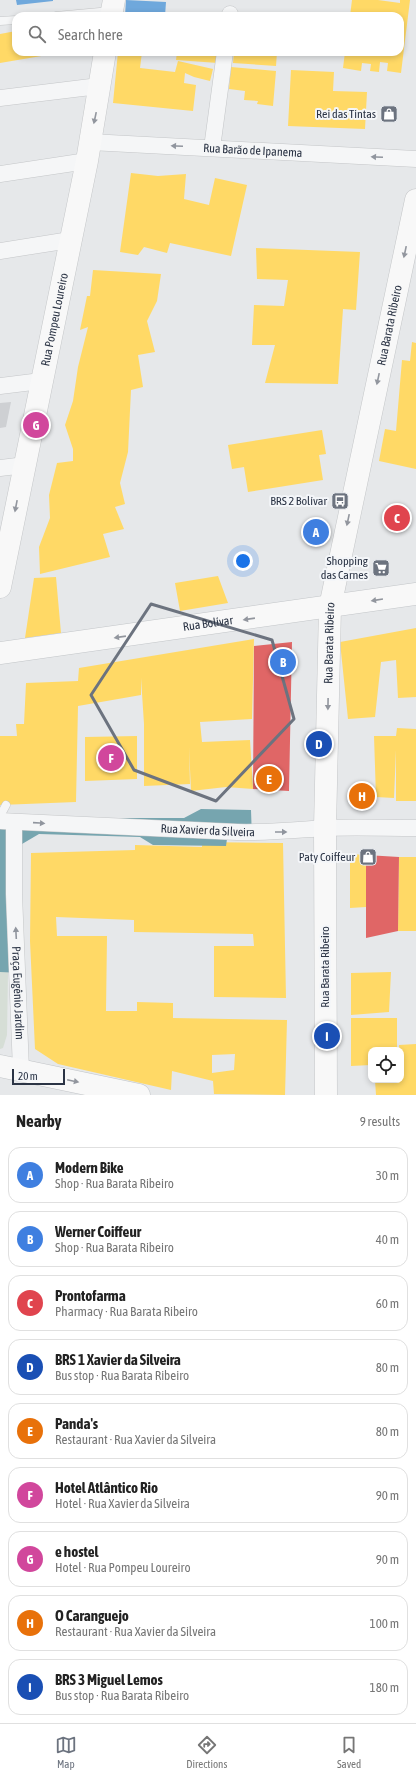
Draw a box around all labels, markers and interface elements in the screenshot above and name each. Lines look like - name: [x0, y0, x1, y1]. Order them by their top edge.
- search box: [12, 12, 404, 56]
- icon: search: [26, 23, 48, 45]
- text: Search here: [58, 26, 123, 43]
- shop icon: Rei das Tintas: [379, 104, 399, 124]
- place label: Rei das Tintas: [316, 107, 376, 121]
- one-way arrow: [92, 112, 98, 124]
- street label: Rua Barão de Ipanema: [203, 141, 303, 160]
- one-way arrow: [171, 143, 183, 150]
- one-way arrow: [371, 154, 383, 161]
- one-way arrow: [402, 246, 408, 258]
- street label: Rua Pompeu Loureiro: [38, 271, 71, 367]
- street label: Rua Barata Ribeiro: [374, 283, 405, 367]
- one-way arrow: [375, 373, 381, 386]
- pin: G: [23, 410, 49, 440]
- bus stop icon: BRS 2 Bolívar: [330, 491, 350, 511]
- place label: BRS 2 Bolívar: [270, 494, 327, 508]
- one-way arrow: [13, 500, 19, 512]
- pin: C: [384, 503, 410, 533]
- one-way arrow: [345, 514, 351, 526]
- pin: A: [303, 517, 329, 547]
- your location: [233, 551, 253, 571]
- place label: Shopping das Carnes: [321, 554, 369, 582]
- supermarket icon: Shopping das Carnes: [371, 558, 391, 578]
- one-way arrow: [371, 597, 384, 603]
- street label: Rua Barata Ribeiro: [321, 600, 338, 684]
- street label: Rua Bolívar: [182, 613, 234, 634]
- one-way arrow: [243, 615, 255, 622]
- one-way arrow: [114, 634, 126, 640]
- pin: B: [270, 647, 296, 677]
- one-way arrow: [325, 698, 331, 711]
- pin: D: [306, 729, 332, 759]
- pin: F: [98, 743, 124, 773]
- pin: E: [256, 764, 282, 794]
- pin: H: [349, 781, 375, 811]
- one-way arrow: [33, 820, 45, 827]
- street label: Rua Xavier da Silveira: [160, 821, 255, 839]
- one-way arrow: [275, 829, 288, 835]
- shop icon: Paty Coiffeur: [358, 847, 378, 867]
- place label: Paty Coiffeur: [299, 850, 355, 864]
- street label: Rua Barata Ribeiro: [318, 926, 332, 1008]
- one-way arrow: [12, 927, 19, 939]
- street label: Praça Eugênio Jardim: [9, 946, 27, 1040]
- pin: I: [314, 1021, 340, 1051]
- map controls: [368, 1047, 404, 1083]
- button: locate: [368, 1047, 404, 1083]
- scale bar: [12, 1067, 65, 1086]
- text: 20 m: [18, 1070, 38, 1082]
- one-way arrow: [67, 1078, 79, 1084]
- text: Nearby: [16, 1111, 62, 1131]
- text: 9 results: [360, 1114, 400, 1129]
- text: Modern Bike: [55, 1159, 123, 1176]
- text: A: [27, 1168, 33, 1183]
- text: 30 m: [376, 1168, 399, 1183]
- text: Shop · Rua Barata Ribeiro: [55, 1176, 174, 1191]
- text: Werner Coiffeur: [55, 1223, 141, 1240]
- text: B: [27, 1232, 33, 1247]
- text: 40 m: [376, 1232, 399, 1247]
- text: Shop · Rua Barata Ribeiro: [55, 1240, 174, 1255]
- text: Prontofarma: [55, 1287, 126, 1304]
- text: C: [27, 1296, 33, 1311]
- text: 60 m: [376, 1296, 399, 1311]
- text: Pharmacy · Rua Barata Ribeiro: [55, 1304, 198, 1319]
- text: BRS 1 Xavier da Silveira: [55, 1351, 181, 1368]
- text: D: [26, 1360, 34, 1375]
- text: 80 m: [376, 1360, 399, 1375]
- text: Bus stop · Rua Barata Ribeiro: [55, 1368, 189, 1383]
- text: Panda's: [55, 1415, 98, 1432]
- text: E: [27, 1424, 33, 1439]
- text: 80 m: [376, 1424, 399, 1439]
- text: Restaurant · Rua Xavier da Silveira: [55, 1432, 216, 1447]
- text: Hotel Atlântico Rio: [55, 1479, 158, 1496]
- text: F: [27, 1488, 33, 1503]
- text: 90 m: [376, 1488, 399, 1503]
- text: Hotel · Rua Xavier da Silveira: [55, 1496, 190, 1511]
- text: e hostel: [55, 1543, 98, 1560]
- text: G: [27, 1552, 33, 1567]
- text: 90 m: [376, 1552, 399, 1567]
- text: Hotel · Rua Pompeu Loureiro: [55, 1560, 191, 1575]
- text: O Caranguejo: [55, 1607, 129, 1624]
- text: H: [26, 1616, 34, 1631]
- text: 100 m: [370, 1616, 399, 1631]
- text: Restaurant · Rua Xavier da Silveira: [55, 1624, 216, 1639]
- text: BRS 3 Miguel Lemos: [55, 1671, 163, 1688]
- text: I: [28, 1680, 32, 1695]
- text: 180 m: [370, 1680, 399, 1695]
- text: Bus stop · Rua Barata Ribeiro: [55, 1688, 189, 1703]
- tab: Map: [55, 1734, 77, 1770]
- tab: Directions: [186, 1734, 227, 1770]
- tab: Saved: [337, 1734, 361, 1770]

